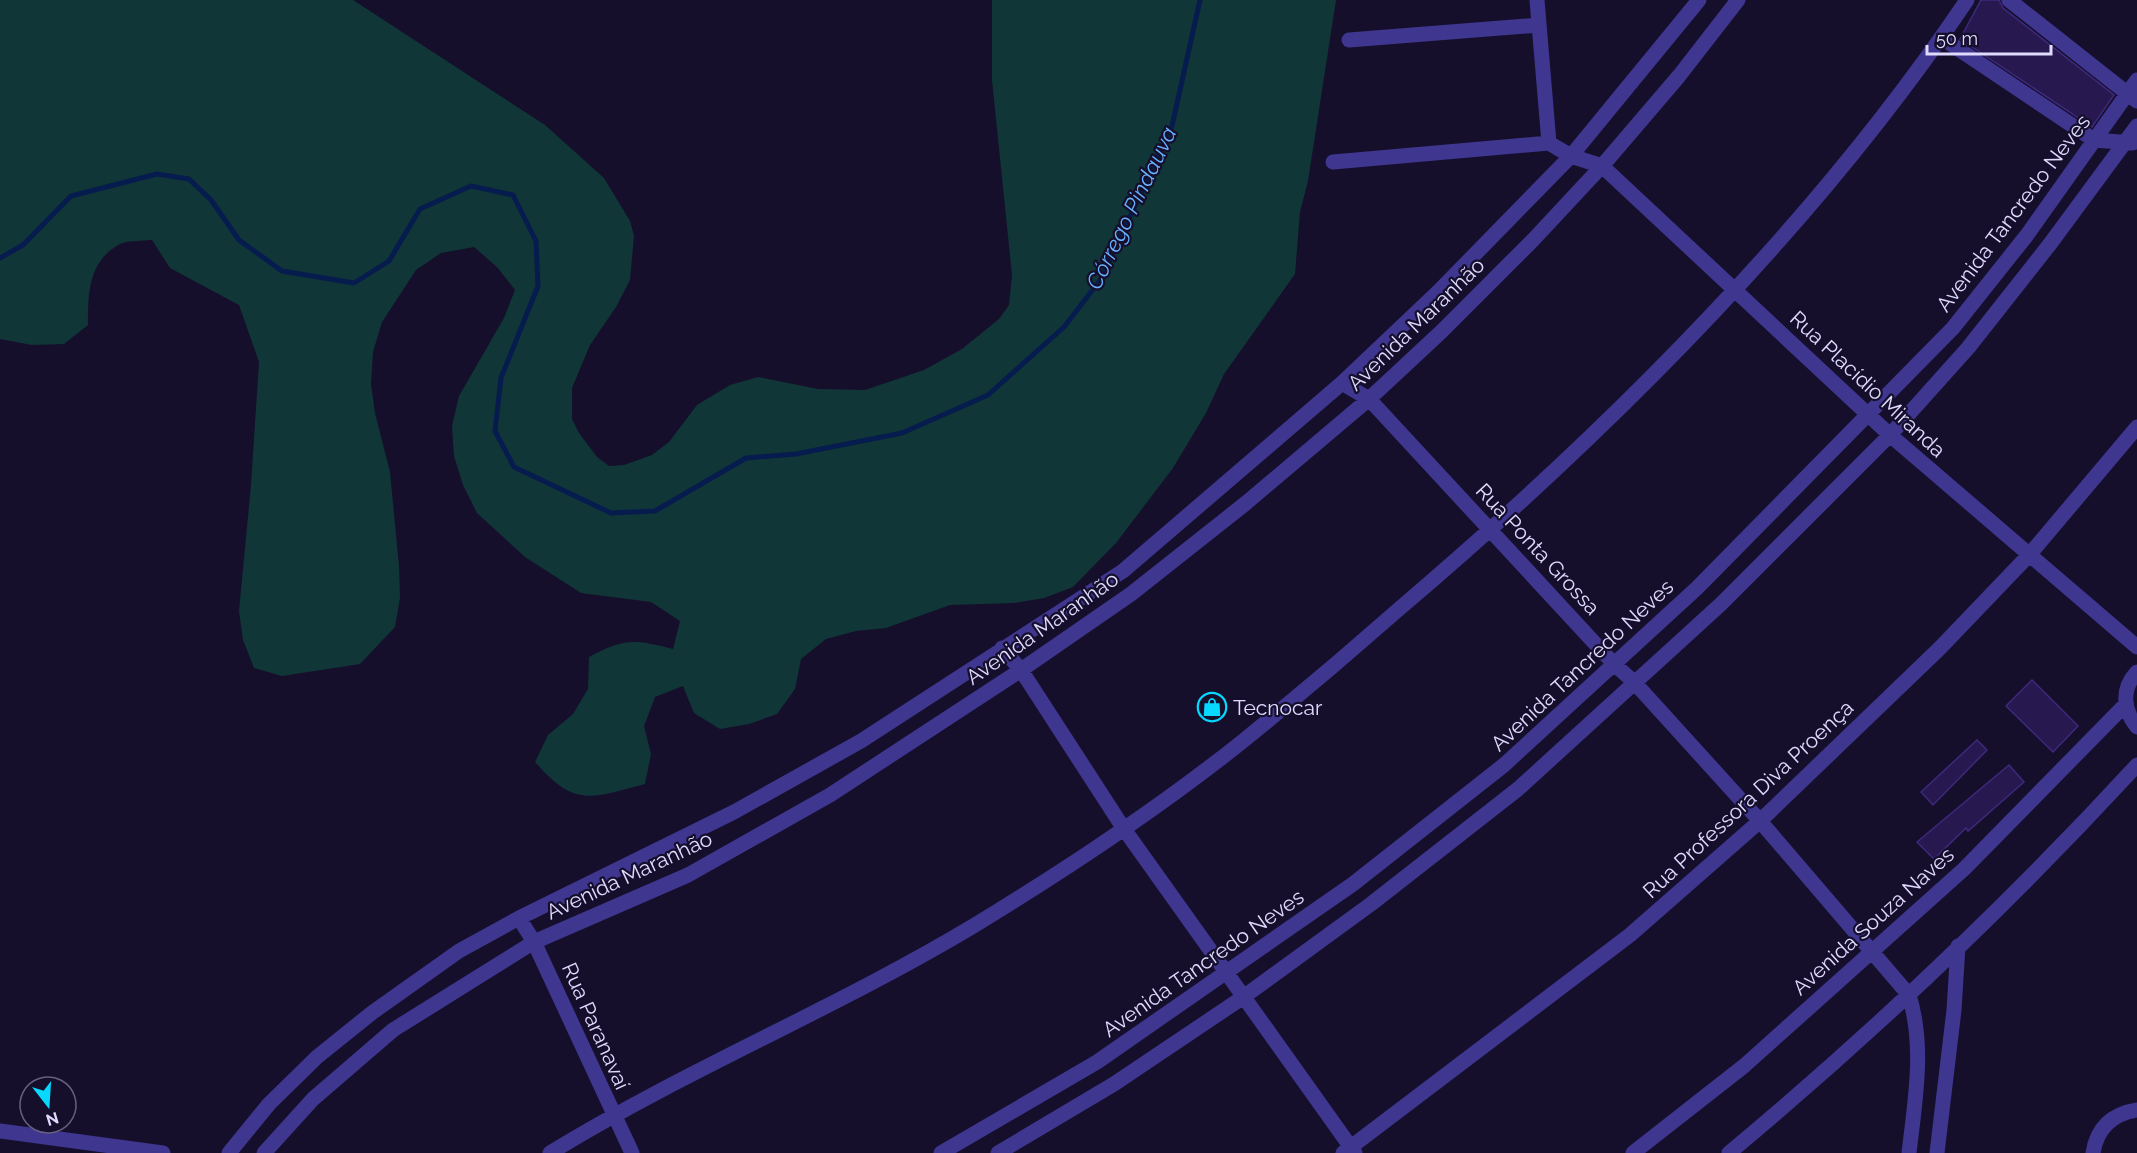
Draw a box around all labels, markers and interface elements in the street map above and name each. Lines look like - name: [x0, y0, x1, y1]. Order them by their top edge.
- scale bar: [1927, 18, 2052, 56]
- text: 50 m: [1936, 28, 1978, 49]
- street label: Avenida Tancredo Neves: [1931, 110, 2095, 316]
- water label: Córrego Pindauva: [1080, 123, 1182, 293]
- street label: Avenida Maranhão: [1342, 252, 1490, 396]
- street label: Rua Placídio Miranda: [1785, 306, 1951, 462]
- street label: Rua Ponta Grossa: [1471, 478, 1605, 620]
- street label: Avenida Maranhão: [961, 566, 1123, 690]
- street label: Avenida Tancredo Neves: [1486, 574, 1678, 756]
- shop icon: Tecnocar: [1196, 691, 1228, 723]
- place label: Tecnocar: [1233, 695, 1323, 720]
- street label: Rua Professora Diva Proença: [1638, 695, 1858, 903]
- street label: Avenida Maranhão: [542, 826, 716, 924]
- street label: Avenida Souza Naves: [1787, 842, 1959, 1000]
- street label: Avenida Tancredo Neves: [1097, 884, 1309, 1042]
- street label: Rua Paranavaí: [557, 959, 635, 1094]
- north arrow: [18, 1075, 78, 1135]
- text: N: [44, 1108, 61, 1130]

